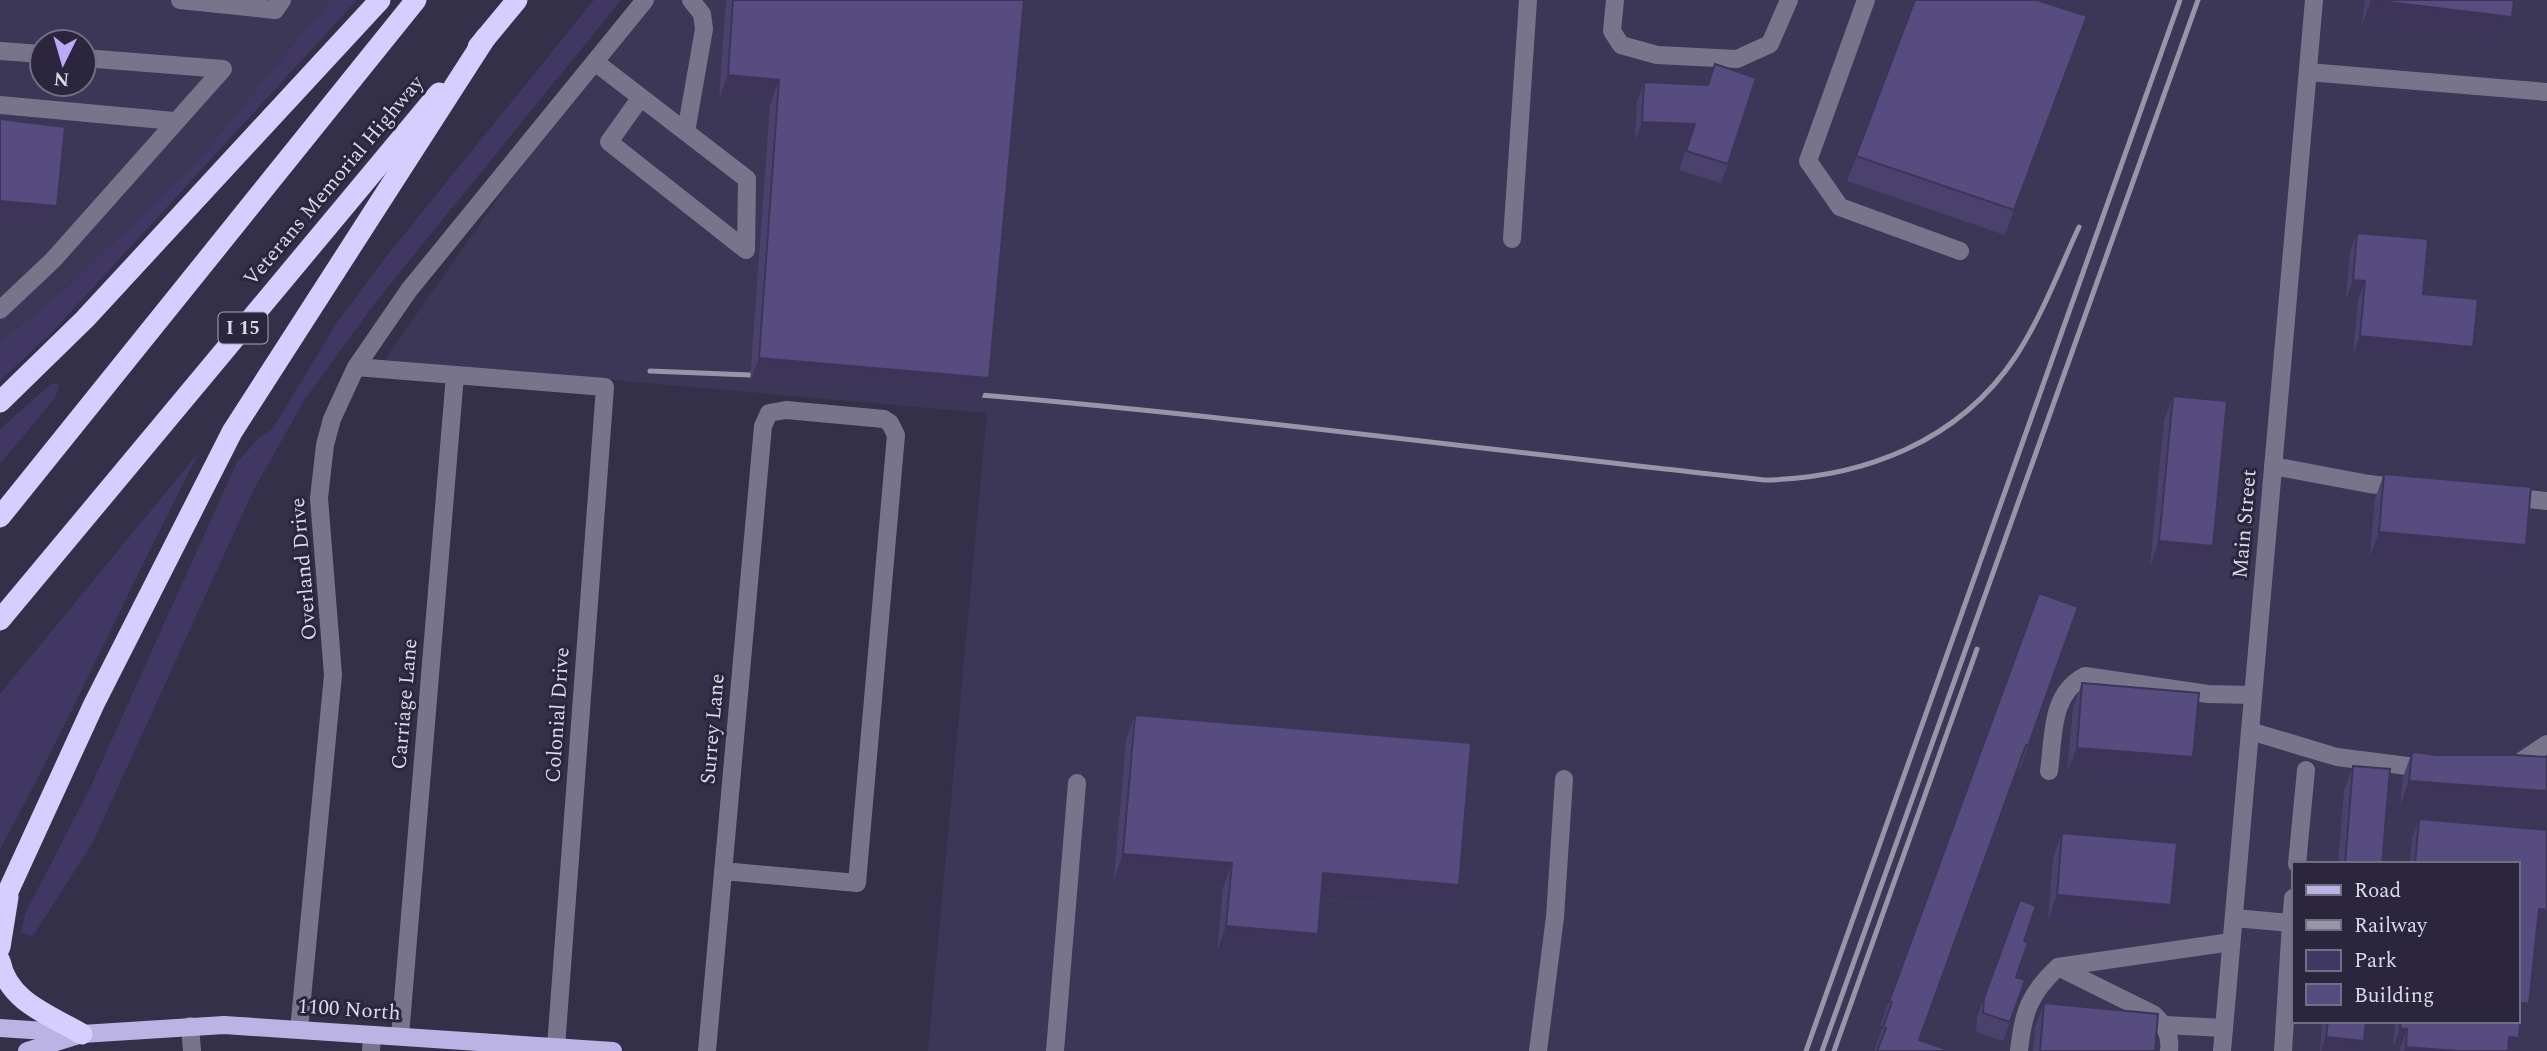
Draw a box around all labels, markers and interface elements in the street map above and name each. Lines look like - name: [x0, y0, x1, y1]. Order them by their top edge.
- north arrow: [28, 28, 98, 98]
- text: N: [53, 63, 71, 94]
- street label: Veterans Memorial Highway: [236, 68, 433, 293]
- road number: I 15: [218, 312, 268, 344]
- street label: Main Street: [2224, 468, 2266, 580]
- street label: Overland Drive: [282, 496, 326, 642]
- street label: Carriage Lane: [383, 637, 427, 771]
- street label: Colonial Drive: [537, 646, 579, 784]
- street label: Surrey Lane: [692, 672, 734, 786]
- legend: [2292, 862, 2519, 1023]
- text: Road: [2354, 875, 2401, 907]
- text: Railway: [2354, 910, 2428, 942]
- text: Park: [2354, 945, 2398, 977]
- text: Building: [2354, 980, 2434, 1012]
- street label: 1100 North: [296, 990, 402, 1030]

